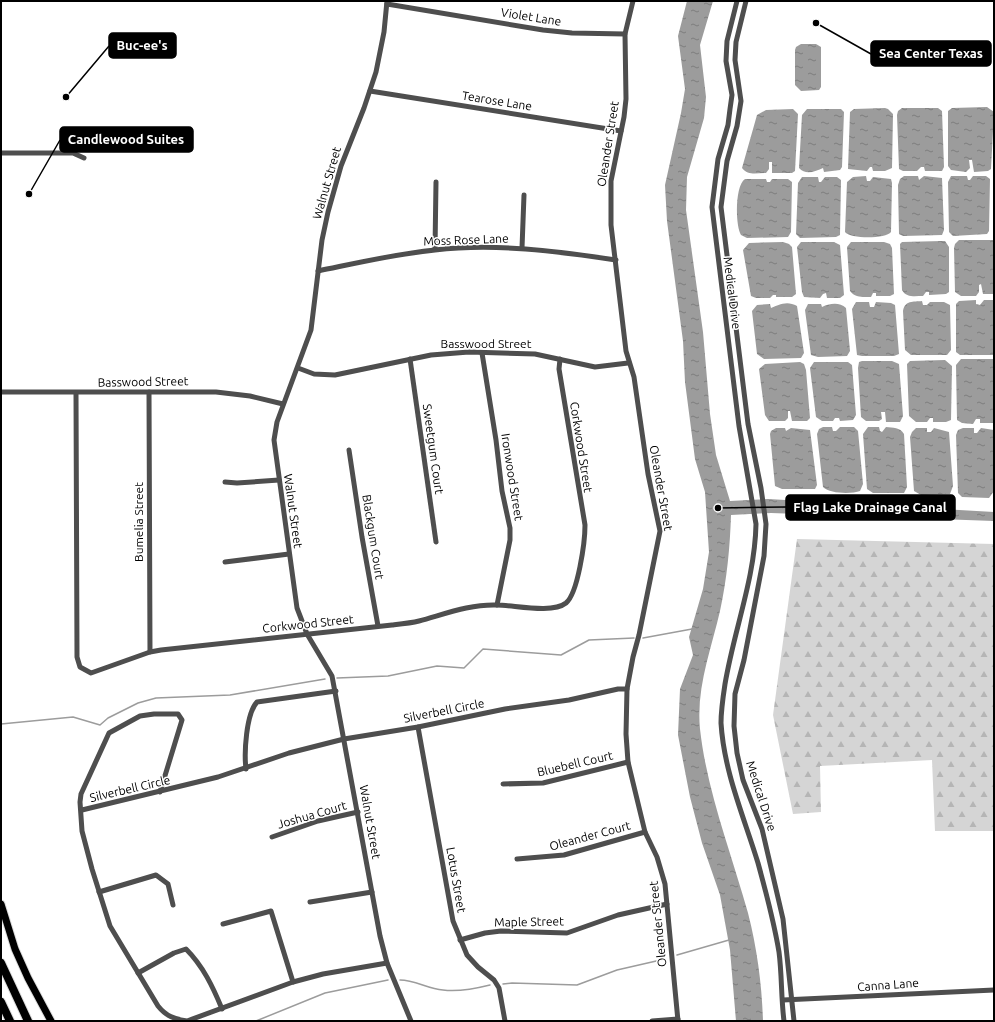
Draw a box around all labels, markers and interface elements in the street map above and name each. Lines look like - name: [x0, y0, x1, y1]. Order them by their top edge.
- street label: Violet Lane: [500, 5, 562, 28]
- callout: Buc-ee's: [109, 33, 176, 58]
- text: Buc-ee's: [116, 38, 168, 52]
- callout: Sea Center Texas: [871, 41, 991, 66]
- text: Sea Center Texas: [879, 46, 983, 60]
- street label: Tearose Lane: [461, 89, 533, 112]
- street label: Oleander Street: [594, 100, 621, 188]
- callout: Candlewood Suites: [60, 127, 193, 152]
- text: Candlewood Suites: [68, 132, 184, 146]
- street label: Walnut Street: [310, 145, 343, 221]
- street label: Moss Rose Lane: [423, 232, 509, 247]
- street label: Medical Drive: [722, 256, 743, 330]
- street label: Basswood Street: [441, 337, 532, 350]
- street label: Basswood Street: [97, 374, 189, 389]
- street label: Corkwood Street: [568, 401, 595, 493]
- street label: Sweetgum Court: [421, 403, 446, 495]
- street label: Ironwood Street: [499, 432, 526, 522]
- street label: Oleander Street: [648, 444, 675, 532]
- street label: Walnut Street: [282, 473, 305, 549]
- street label: Bumelia Street: [132, 482, 145, 562]
- street label: Blackgum Court: [360, 494, 387, 581]
- callout: Flag Lake Drainage Canal: [786, 495, 955, 520]
- text: Flag Lake Drainage Canal: [793, 500, 947, 514]
- street label: Corkwood Street: [262, 612, 354, 635]
- street label: Silverbell Circle: [402, 696, 485, 725]
- street label: Bluebell Court: [536, 748, 614, 779]
- street label: Medical Drive: [744, 759, 779, 833]
- street label: Silverbell Circle: [88, 773, 171, 804]
- street label: Walnut Street: [358, 784, 383, 860]
- street label: Joshua Court: [276, 798, 348, 831]
- street label: Oleander Court: [548, 818, 632, 853]
- street label: Lotus Street: [444, 846, 469, 914]
- street label: Oleander Street: [646, 880, 668, 968]
- street label: Maple Street: [494, 914, 564, 929]
- street label: Canna Lane: [857, 976, 919, 993]

